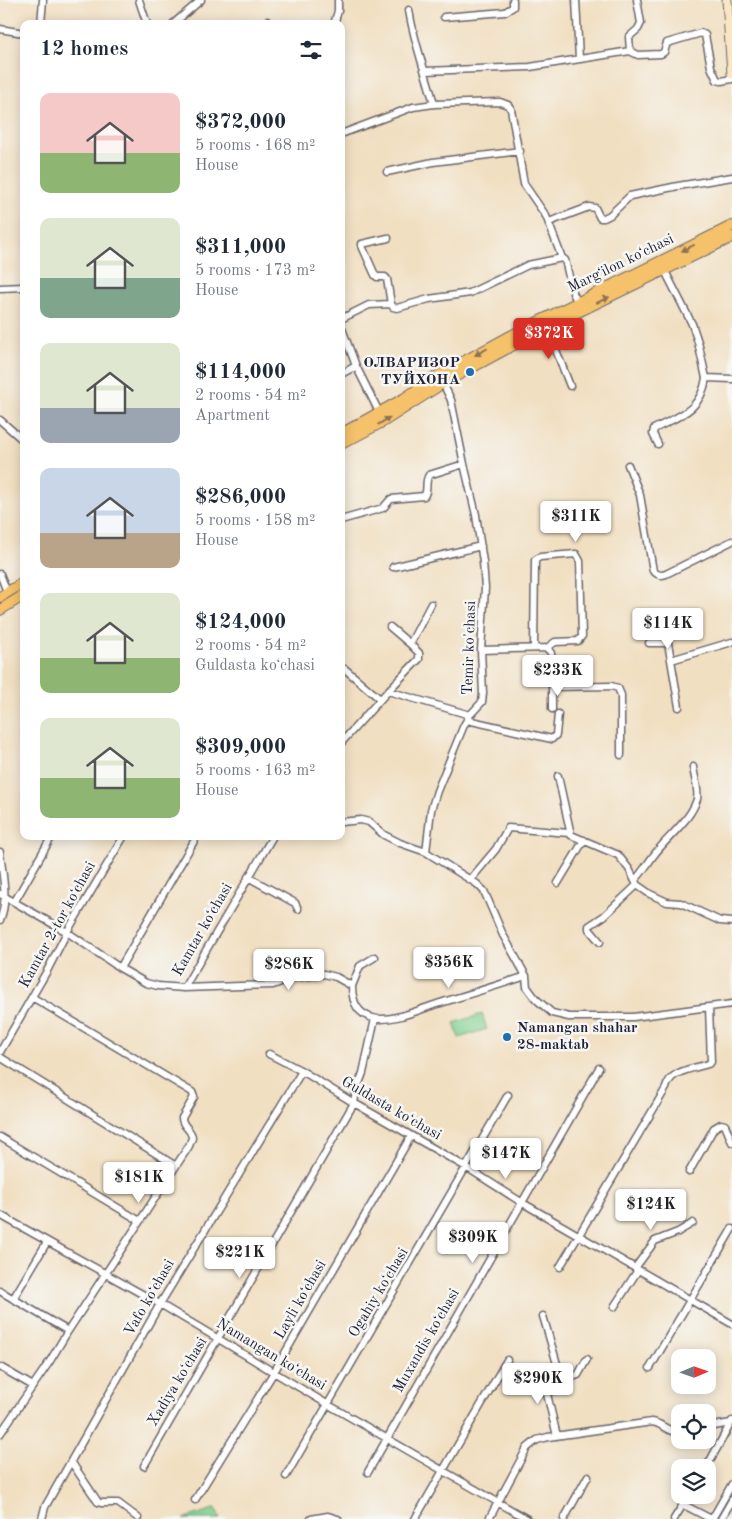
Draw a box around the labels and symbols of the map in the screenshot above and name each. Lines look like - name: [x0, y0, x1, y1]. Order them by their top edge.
- street label: Margʻilon koʻchasi: [566, 232, 676, 296]
- one-way arrow: [681, 244, 695, 252]
- one-way arrow: [596, 296, 610, 304]
- pin: $372K: [514, 318, 584, 360]
- one-way arrow: [474, 348, 487, 357]
- place label: ОЛВАРИЗОР ТУЙХОНА: [363, 356, 460, 388]
- marker: ОЛВАРИЗОР ТУЙХОНА: [464, 366, 476, 378]
- one-way arrow: [378, 416, 391, 425]
- pin: $311K: [541, 500, 611, 543]
- street label: Temir ko'chasi: [461, 601, 479, 695]
- pin: $114K: [633, 608, 703, 650]
- pin: $233K: [523, 654, 593, 697]
- street label: Kamtar 2-tor koʻchasi: [17, 859, 99, 991]
- street label: Kamtar koʻchasi: [170, 881, 236, 979]
- pin: $356K: [414, 946, 484, 989]
- pin: $286K: [254, 948, 324, 991]
- place label: Namangan shahar 28-maktab: [517, 1021, 638, 1053]
- marker: Namangan shahar 28-maktab: [501, 1031, 513, 1043]
- street label: Guldasta koʻchasi: [339, 1074, 443, 1144]
- pin: $147K: [471, 1138, 541, 1180]
- pin: $181K: [104, 1162, 174, 1204]
- pin: $124K: [616, 1188, 686, 1231]
- pin: $309K: [438, 1222, 508, 1264]
- pin: $221K: [205, 1236, 275, 1279]
- street label: Ogahiy koʻchasi: [346, 1246, 412, 1340]
- street label: Vafo koʻchasi: [122, 1257, 178, 1339]
- street label: Layli koʻchasi: [272, 1258, 330, 1342]
- street label: Muxandis koʻchasi: [391, 1286, 463, 1396]
- street label: Namangan koʻchasi: [214, 1316, 328, 1394]
- street label: Xadiya koʻchasi: [146, 1335, 210, 1429]
- north arrow: [671, 1349, 716, 1394]
- pin: $290K: [503, 1362, 573, 1405]

